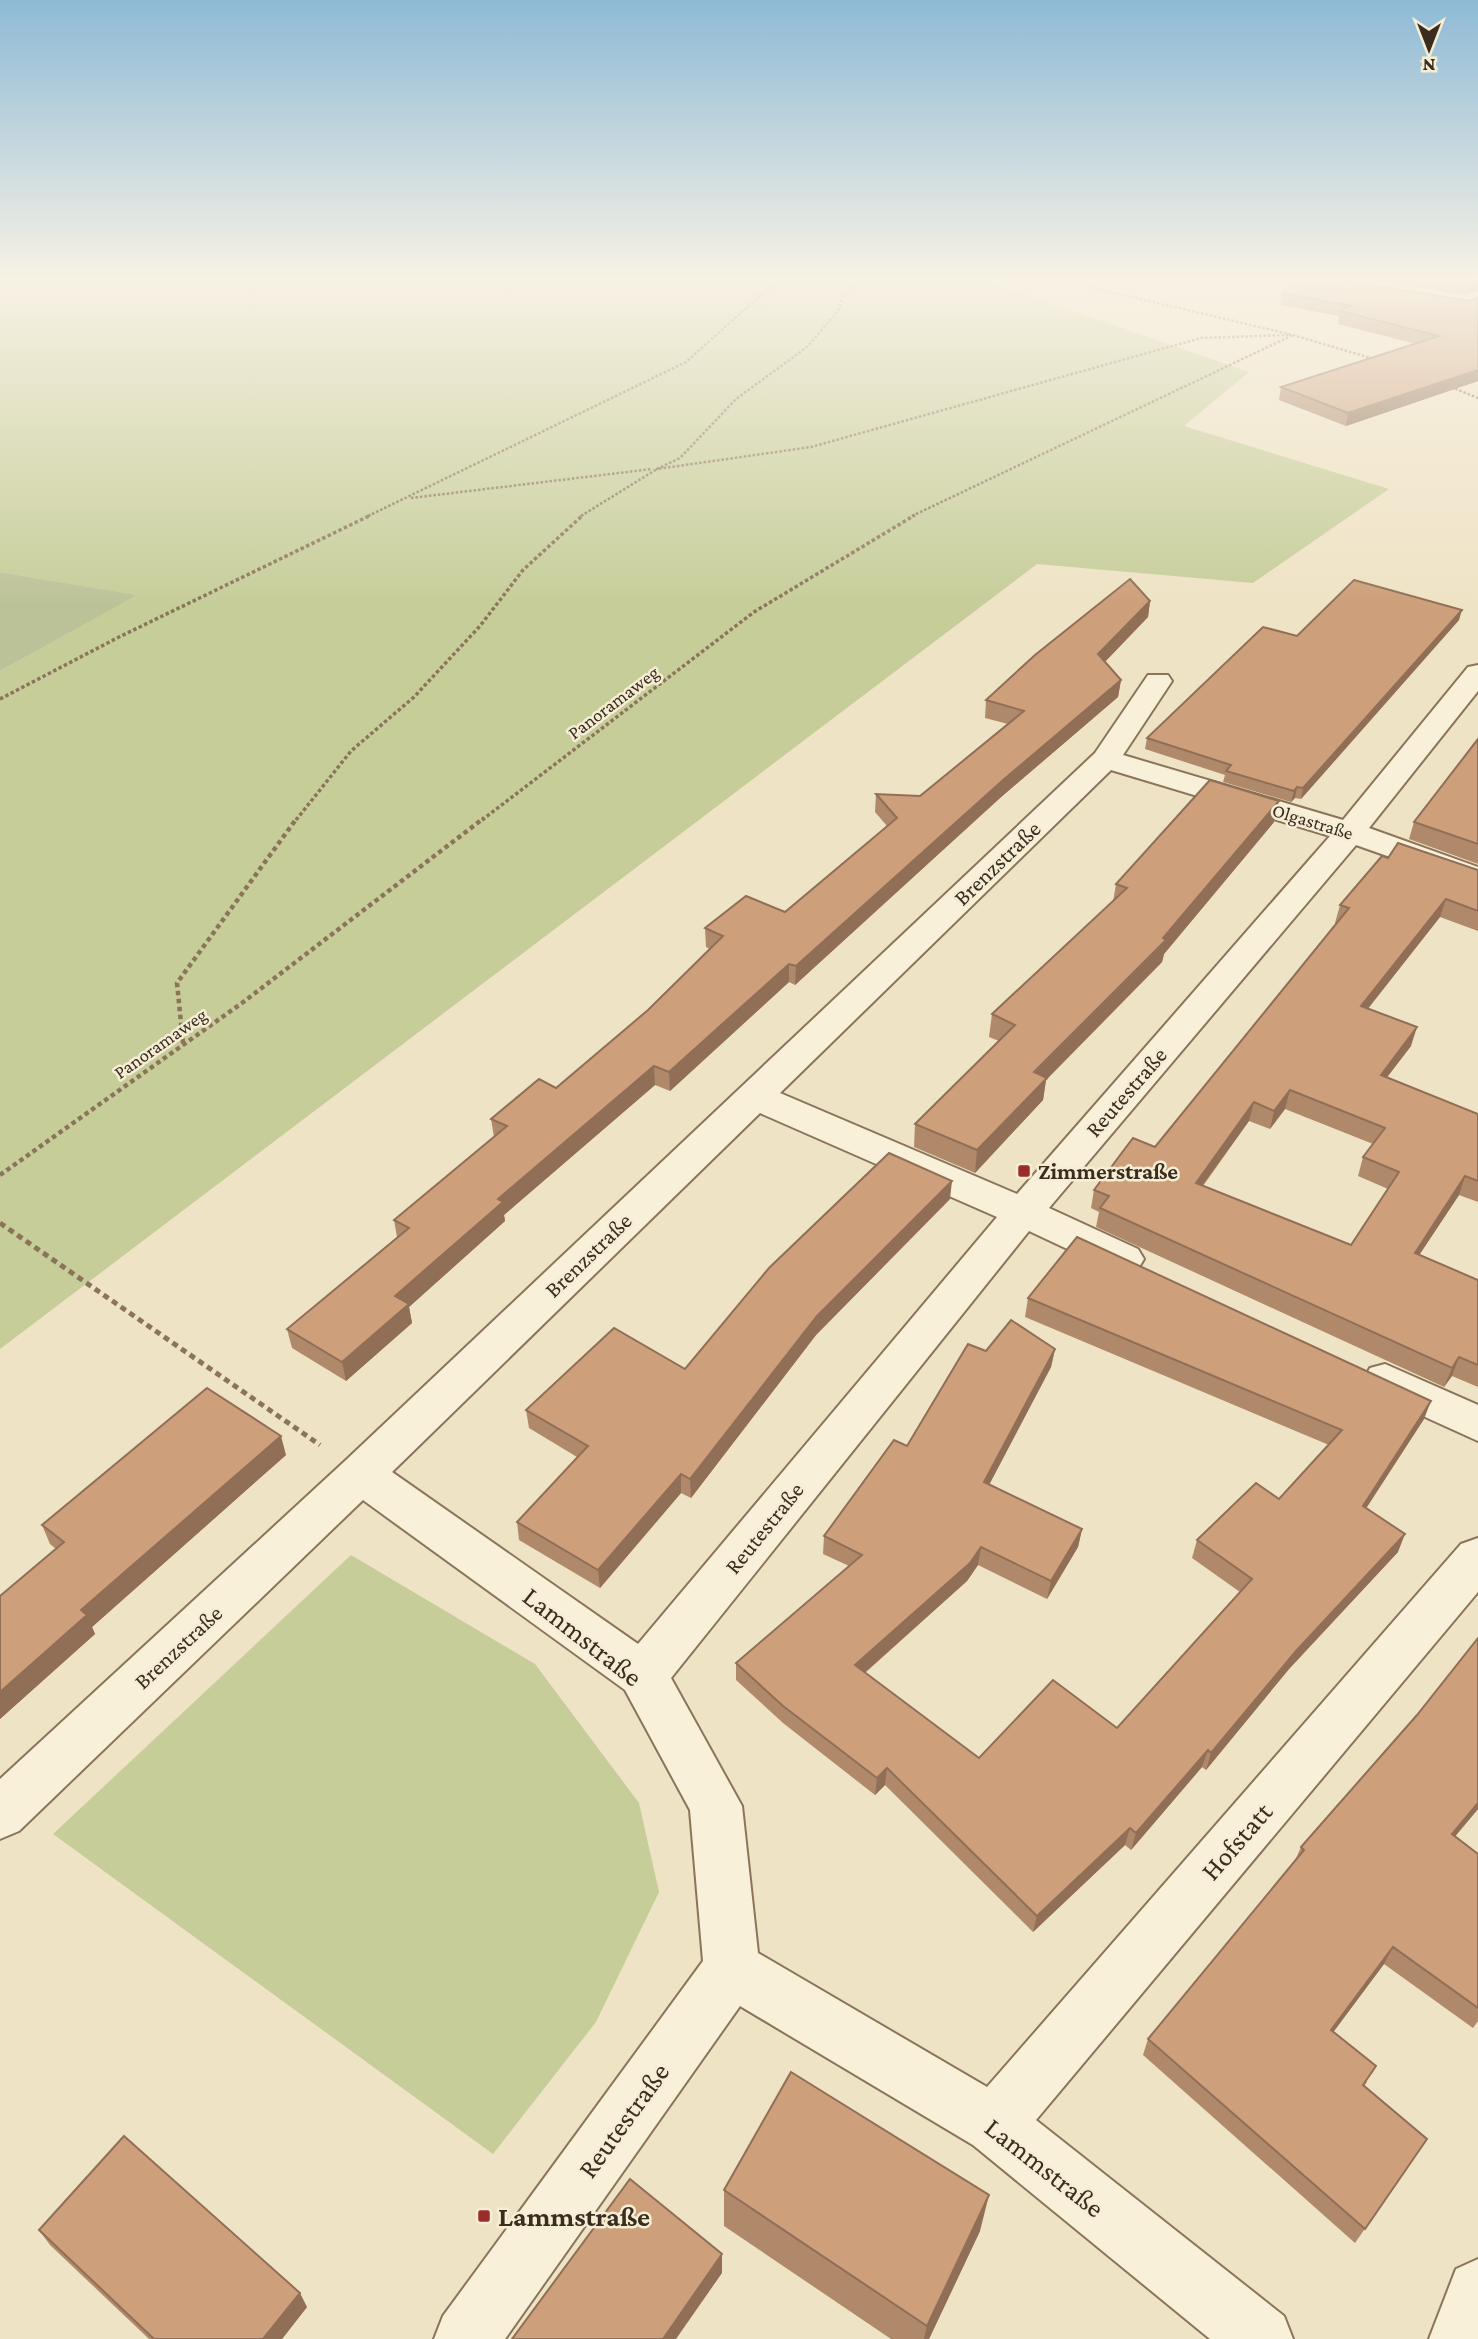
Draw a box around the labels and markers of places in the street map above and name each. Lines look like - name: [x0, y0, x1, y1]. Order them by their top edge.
- place label: Zimmerstraße: [1038, 1158, 1178, 1184]
- marker: Zimmerstraße: [1016, 1163, 1032, 1179]
- place label: Lammstraße: [498, 2201, 650, 2232]
- marker: Lammstraße: [476, 2208, 492, 2224]

